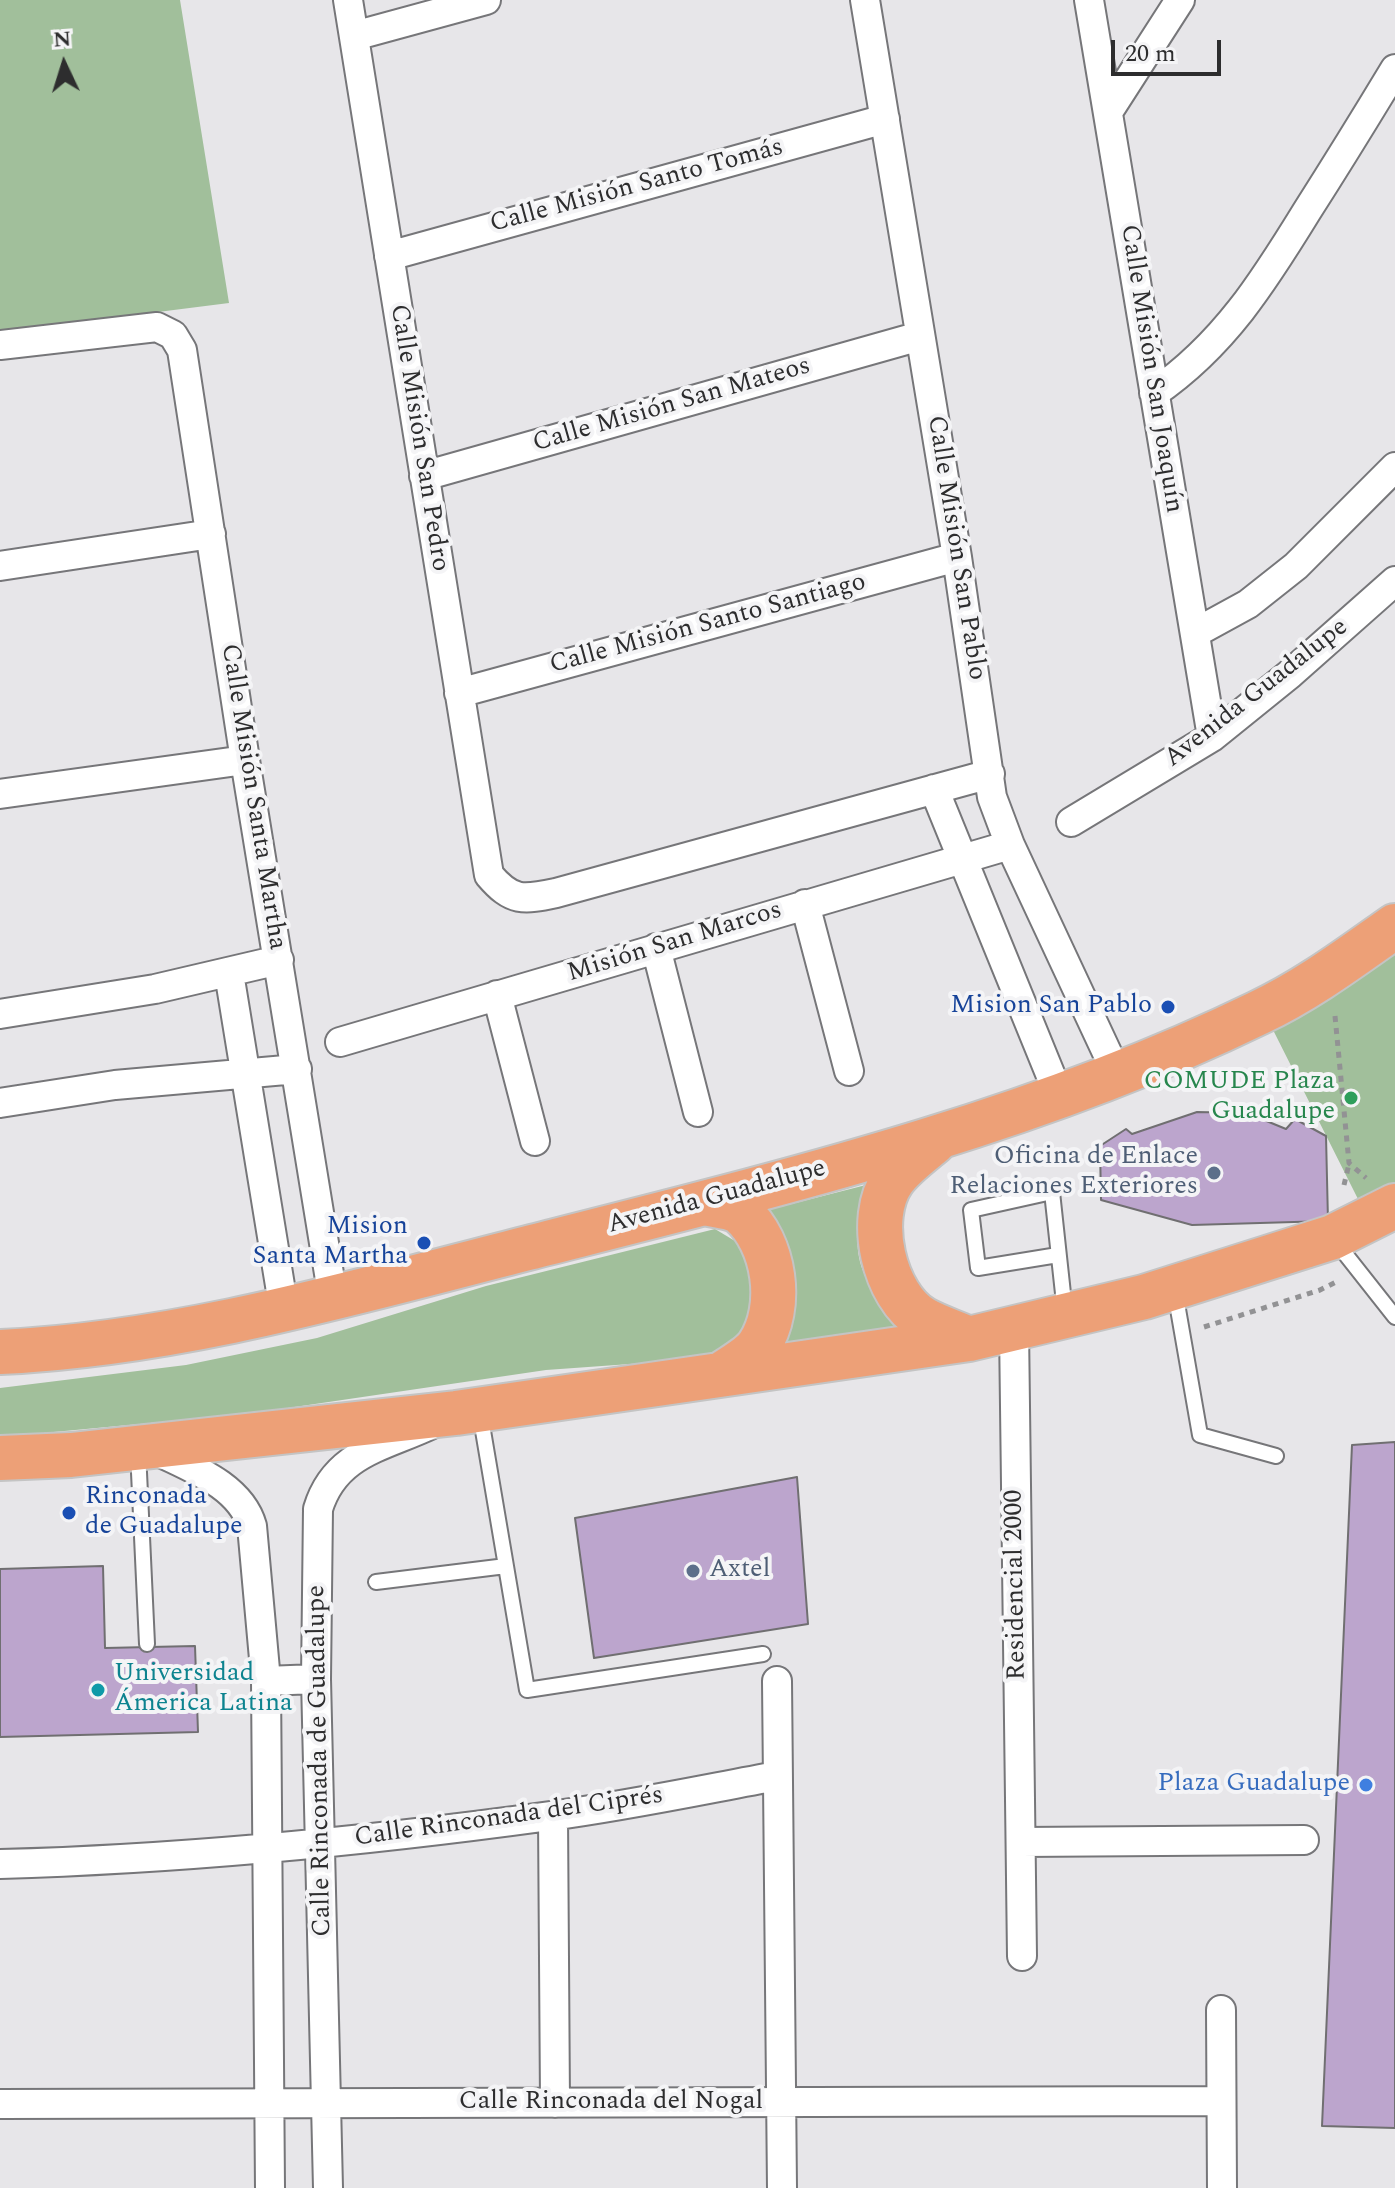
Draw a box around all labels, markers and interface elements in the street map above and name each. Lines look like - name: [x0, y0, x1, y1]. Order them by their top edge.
- text: N: [52, 22, 72, 57]
- north arrow: [24, 24, 104, 104]
- scale bar: [1115, 24, 1225, 74]
- text: 20 m: [1125, 36, 1176, 72]
- street label: Calle Misión Santo Tomás: [487, 133, 787, 241]
- street label: Calle Misión San Joaquín: [1112, 223, 1188, 515]
- street label: Calle Misión San Pedro: [381, 302, 455, 574]
- street label: Calle Misión San Mateos: [530, 351, 814, 461]
- street label: Calle Misión San Pablo: [919, 413, 991, 683]
- street label: Calle Misión Santo Santiago: [547, 568, 869, 682]
- street label: Avenida Guadalupe: [1159, 613, 1355, 775]
- street label: Calle Misión Santa Martha: [212, 642, 292, 952]
- street label: Misión San Marcos: [564, 896, 786, 990]
- place label: Mision San Pablo: [950, 991, 1152, 1023]
- marker: Mision San Pablo: [1159, 998, 1177, 1016]
- place label: COMUDE Plaza Guadalupe: [1144, 1067, 1335, 1128]
- marker: COMUDE Plaza Guadalupe: [1342, 1089, 1360, 1107]
- place label: Oficina de Enlace Relaciones Exteriores: [950, 1142, 1198, 1204]
- street label: Avenida Guadalupe: [605, 1154, 829, 1242]
- marker: Oficina de Enlace Relaciones Exteriores: [1205, 1164, 1223, 1182]
- place label: Mision Santa Martha: [253, 1212, 408, 1274]
- marker: Mision Santa Martha: [415, 1234, 433, 1252]
- place label: Rinconada de Guadalupe: [85, 1482, 243, 1544]
- street label: Residencial 2000: [1000, 1489, 1034, 1681]
- marker: Rinconada de Guadalupe: [60, 1504, 78, 1522]
- place label: Axtel: [709, 1555, 770, 1587]
- marker: Axtel: [684, 1562, 702, 1580]
- street label: Calle Rinconada de Guadalupe: [302, 1585, 340, 1937]
- place label: Universidad Ámerica Latina: [114, 1659, 293, 1720]
- marker: Universidad Ámerica Latina: [89, 1681, 107, 1699]
- place label: Plaza Guadalupe: [1157, 1769, 1350, 1801]
- marker: Plaza Guadalupe: [1357, 1776, 1375, 1794]
- street label: Calle Rinconada del Ciprés: [353, 1781, 665, 1855]
- street label: Calle Rinconada del Nogal: [459, 2087, 763, 2119]

